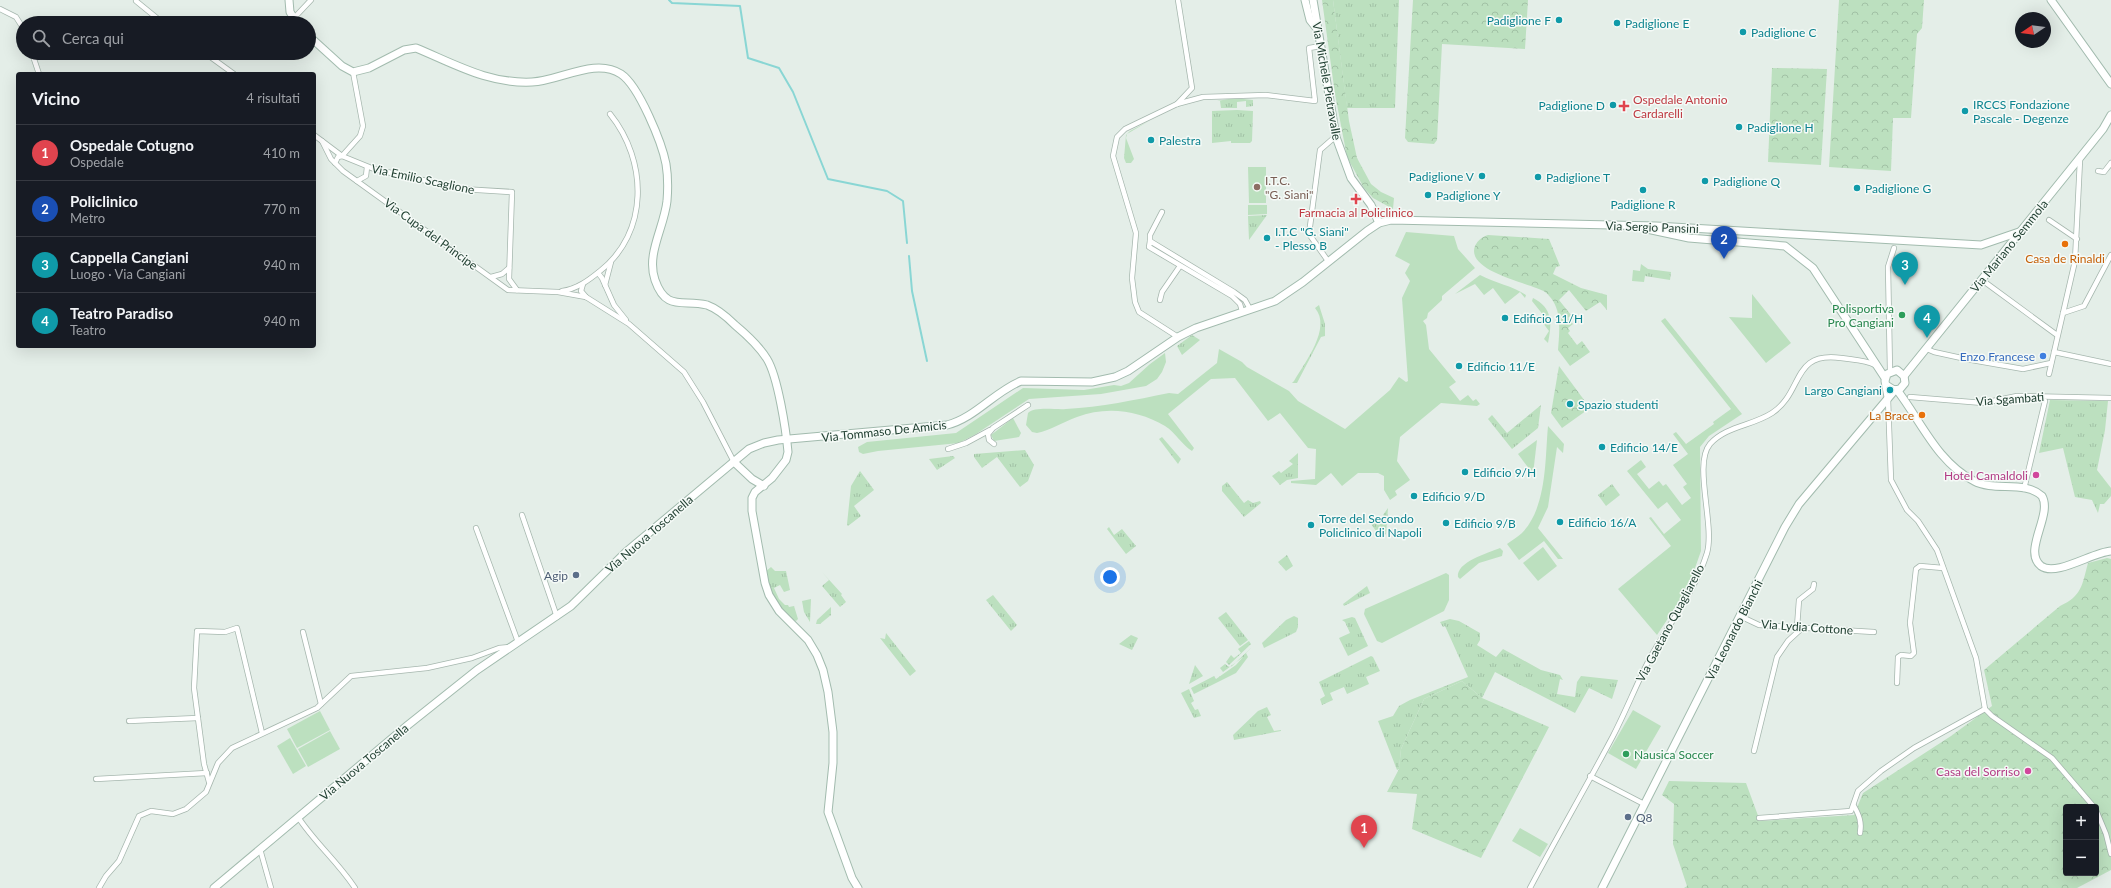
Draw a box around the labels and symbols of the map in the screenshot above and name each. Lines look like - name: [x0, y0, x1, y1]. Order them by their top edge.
- north arrow: [2015, 12, 2051, 48]
- place label: Padiglione F: [1487, 13, 1551, 28]
- marker: Padiglione F: [1554, 15, 1564, 25]
- place label: Padiglione E: [1625, 16, 1689, 31]
- marker: Padiglione E: [1612, 18, 1622, 28]
- street label: Via Michele Pietravalle: [1309, 21, 1345, 141]
- place label: Padiglione C: [1751, 25, 1816, 40]
- marker: Padiglione C: [1738, 27, 1748, 37]
- place label: Ospedale Antonio Cardarelli: [1633, 92, 1728, 121]
- place label: IRCCS Fondazione Pascale - Degenze: [1973, 97, 2070, 126]
- place label: Padiglione D: [1538, 98, 1605, 113]
- marker: Padiglione D: [1608, 100, 1618, 110]
- marker: Ospedale Antonio Cardarelli: [1618, 100, 1630, 112]
- marker: IRCCS Fondazione Pascale - Degenze: [1960, 106, 1970, 116]
- place label: Padiglione H: [1747, 120, 1814, 135]
- marker: Padiglione H: [1734, 122, 1744, 132]
- place label: Palestra: [1159, 133, 1201, 148]
- marker: Palestra: [1146, 135, 1156, 145]
- street label: Via Emilio Scaglione: [370, 161, 476, 197]
- place label: Padiglione V: [1409, 169, 1475, 184]
- place label: Padiglione T: [1546, 170, 1610, 185]
- marker: Padiglione V: [1477, 171, 1487, 181]
- marker: Padiglione T: [1533, 172, 1543, 182]
- place label: I.T.C. "G. Siani": [1265, 173, 1313, 202]
- place label: Padiglione Q: [1713, 174, 1780, 189]
- marker: Padiglione Q: [1700, 176, 1710, 186]
- place label: Padiglione G: [1865, 181, 1931, 196]
- marker: I.T.C. "G. Siani": [1252, 182, 1262, 192]
- marker: Padiglione G: [1852, 183, 1862, 193]
- marker: Padiglione R: [1638, 185, 1648, 195]
- place label: Padiglione Y: [1436, 188, 1501, 203]
- marker: Padiglione Y: [1423, 190, 1433, 200]
- marker: Farmacia al Policlinico: [1351, 194, 1361, 204]
- street label: Via Cupa del Principe: [381, 195, 481, 273]
- place label: Padiglione R: [1611, 197, 1676, 212]
- street label: Via Mariano Semmola: [1967, 197, 2051, 295]
- place label: Farmacia al Policlinico: [1299, 205, 1413, 220]
- street label: Via Sergio Pansini: [1605, 218, 1699, 236]
- place label: I.T.C "G. Siani" - Plesso B: [1275, 224, 1349, 253]
- pin: 2: [1711, 226, 1737, 259]
- marker: I.T.C "G. Siani" - Plesso B: [1262, 233, 1272, 243]
- marker: Casa de Rinaldi: [2060, 239, 2070, 249]
- place label: Casa de Rinaldi: [2025, 251, 2105, 266]
- pin: 3: [1892, 252, 1918, 285]
- place label: Polisportiva Pro Cangiani: [1828, 301, 1894, 330]
- pin: 4: [1914, 305, 1940, 338]
- marker: Polisportiva Pro Cangiani: [1897, 310, 1907, 320]
- place label: Edificio 11/H: [1513, 311, 1583, 326]
- marker: Edificio 11/H: [1500, 313, 1510, 323]
- place label: Enzo Francese: [1960, 349, 2035, 364]
- marker: Enzo Francese: [2038, 351, 2048, 361]
- place label: Edificio 11/E: [1467, 359, 1535, 374]
- marker: Edificio 11/E: [1454, 361, 1464, 371]
- place label: Largo Cangiani: [1804, 383, 1882, 398]
- marker: Largo Cangiani: [1885, 385, 1895, 395]
- street label: Via Sgambati: [1975, 389, 2045, 409]
- place label: Spazio studenti: [1578, 397, 1659, 412]
- marker: Spazio studenti: [1565, 399, 1575, 409]
- place label: La Brace: [1869, 408, 1914, 423]
- marker: La Brace: [1917, 410, 1927, 420]
- street label: Via Tommaso De Amicis: [821, 417, 947, 445]
- place label: Edificio 14/E: [1610, 440, 1678, 455]
- marker: Edificio 14/E: [1597, 442, 1607, 452]
- place label: Edificio 9/H: [1473, 465, 1536, 480]
- marker: Edificio 9/H: [1460, 467, 1470, 477]
- place label: Hotel Camaldoli: [1944, 468, 2028, 483]
- marker: Hotel Camaldoli: [2031, 470, 2041, 480]
- place label: Edificio 9/D: [1422, 489, 1485, 504]
- marker: Edificio 9/D: [1409, 491, 1419, 501]
- street label: Via Nuova Toscanella: [602, 492, 696, 576]
- place label: Torre del Secondo Policlinico di Napoli: [1319, 511, 1422, 540]
- place label: Edificio 16/A: [1568, 515, 1637, 530]
- place label: Edificio 9/B: [1454, 516, 1516, 531]
- marker: Edificio 16/A: [1555, 517, 1565, 527]
- marker: Edificio 9/B: [1441, 518, 1451, 528]
- marker: Torre del Secondo Policlinico di Napoli: [1306, 520, 1316, 530]
- street label: Via Gaetano Quagliarello: [1633, 562, 1707, 684]
- your location: [1100, 567, 1120, 587]
- place label: Agip: [544, 568, 568, 583]
- marker: Agip: [571, 570, 581, 580]
- street label: Via Leonardo Bianchi: [1702, 577, 1766, 683]
- street label: Via Lydia Cottone: [1760, 616, 1854, 638]
- street label: Via Nuova Toscanella: [317, 721, 411, 803]
- place label: Nausica Soccer: [1634, 747, 1714, 762]
- marker: Nausica Soccer: [1621, 749, 1631, 759]
- place label: Casa del Sorriso: [1936, 764, 2020, 779]
- marker: Casa del Sorriso: [2023, 766, 2033, 776]
- place label: Q8: [1636, 810, 1653, 825]
- marker: Q8: [1623, 812, 1633, 822]
- pin: 1: [1351, 815, 1377, 848]

